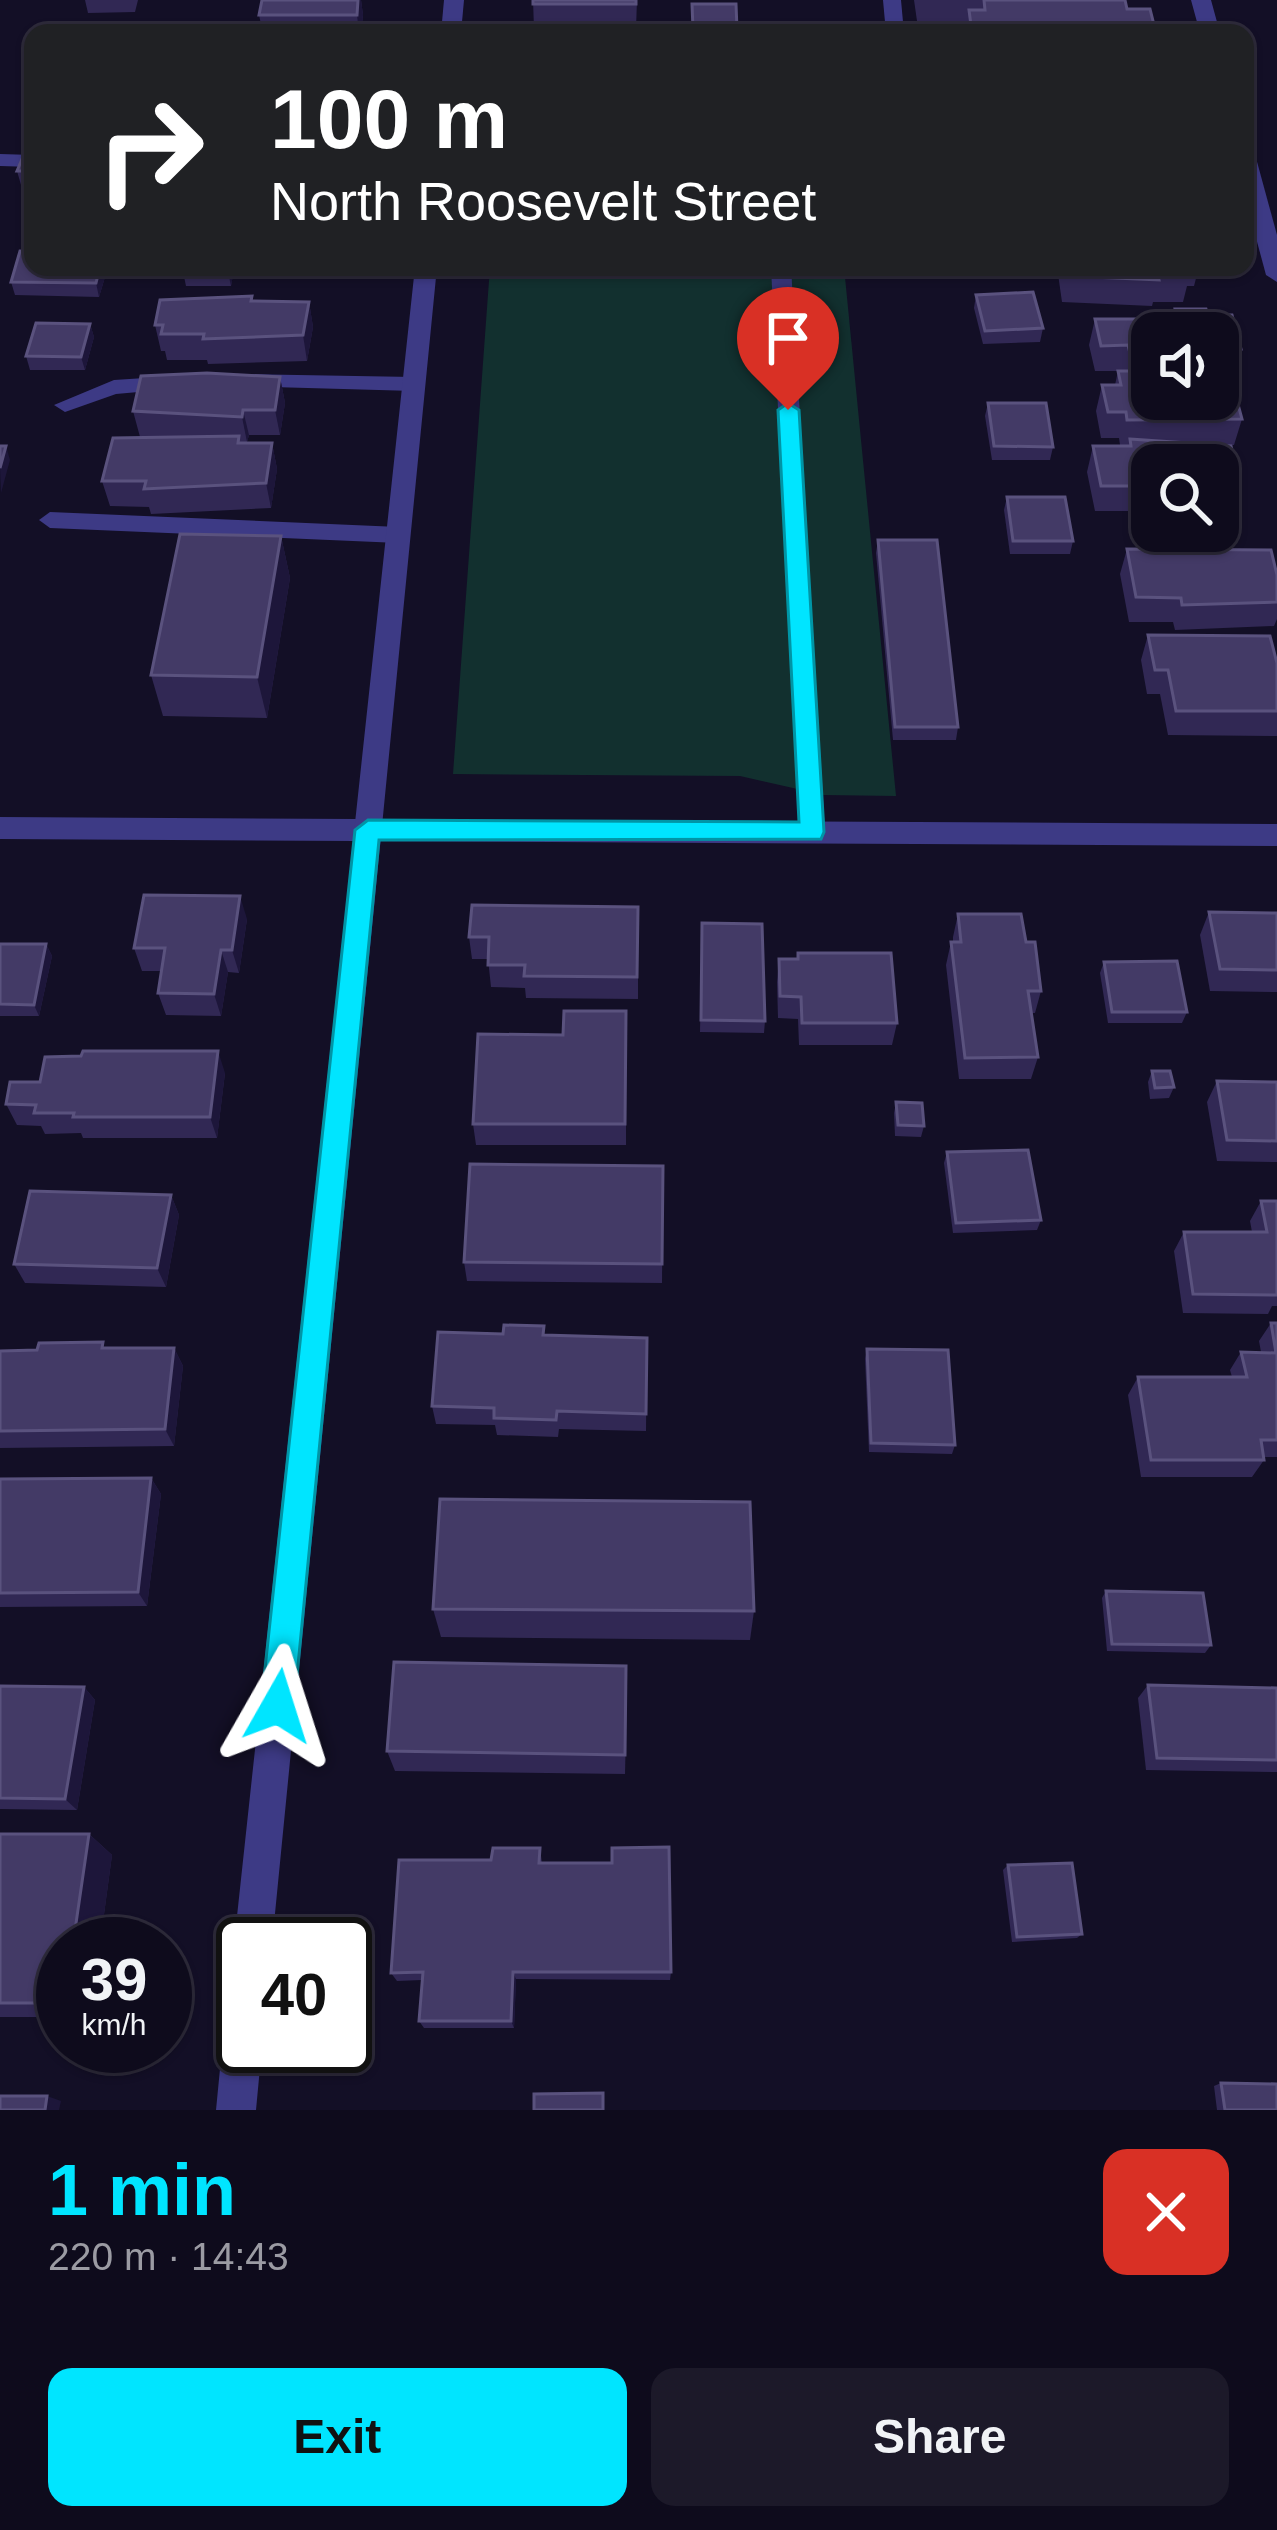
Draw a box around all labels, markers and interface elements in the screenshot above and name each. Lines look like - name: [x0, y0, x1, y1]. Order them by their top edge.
- icon: right: [72, 72, 228, 228]
- text: 100 m: [270, 72, 508, 166]
- text: North Roosevelt Street: [270, 171, 816, 231]
- pin: [737, 287, 839, 410]
- icon: arrive: [755, 305, 821, 371]
- map controls: [1131, 312, 1239, 552]
- button: sound: [1131, 312, 1239, 420]
- button: search: [1131, 444, 1239, 552]
- position arrow: [215, 1643, 341, 1769]
- speed limit sign: 40: [216, 1917, 372, 2073]
- text: 39: [81, 1946, 147, 2013]
- text: km/h: [81, 2008, 147, 2041]
- button: close: [1103, 2149, 1229, 2275]
- text: 1 min: [48, 2150, 236, 2230]
- text: 220 m · 14:43: [48, 2235, 289, 2278]
- button: Exit: [48, 2368, 627, 2506]
- button: Share: [651, 2368, 1229, 2506]

